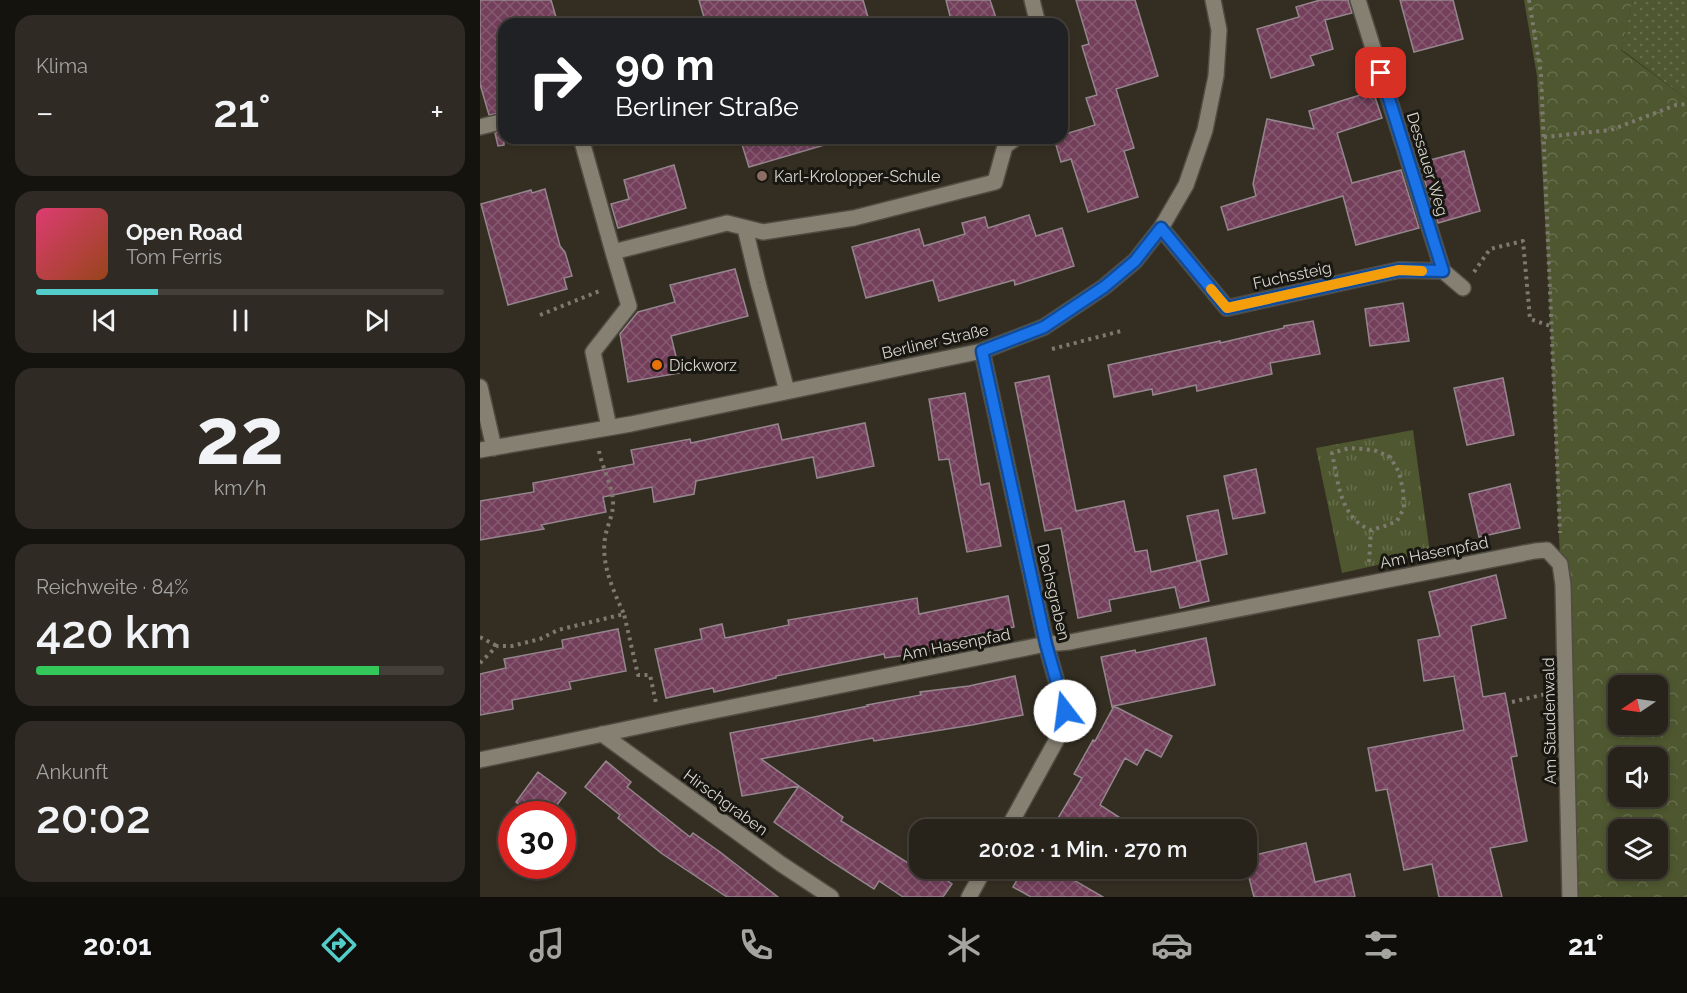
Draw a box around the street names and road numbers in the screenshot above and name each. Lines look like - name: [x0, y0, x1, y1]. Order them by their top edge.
- street label: Dessauer Weg: [1403, 110, 1452, 218]
- street label: Fuchssteig: [1251, 258, 1333, 293]
- street label: Berliner Straße: [880, 320, 990, 363]
- street label: Am Hasenpfad: [1378, 533, 1490, 572]
- street label: Dachsgraben: [1033, 542, 1074, 642]
- street label: Am Hasenpfad: [900, 625, 1012, 664]
- street label: Am Staudenwald: [1539, 657, 1560, 785]
- street label: Hirschgraben: [680, 765, 772, 839]

